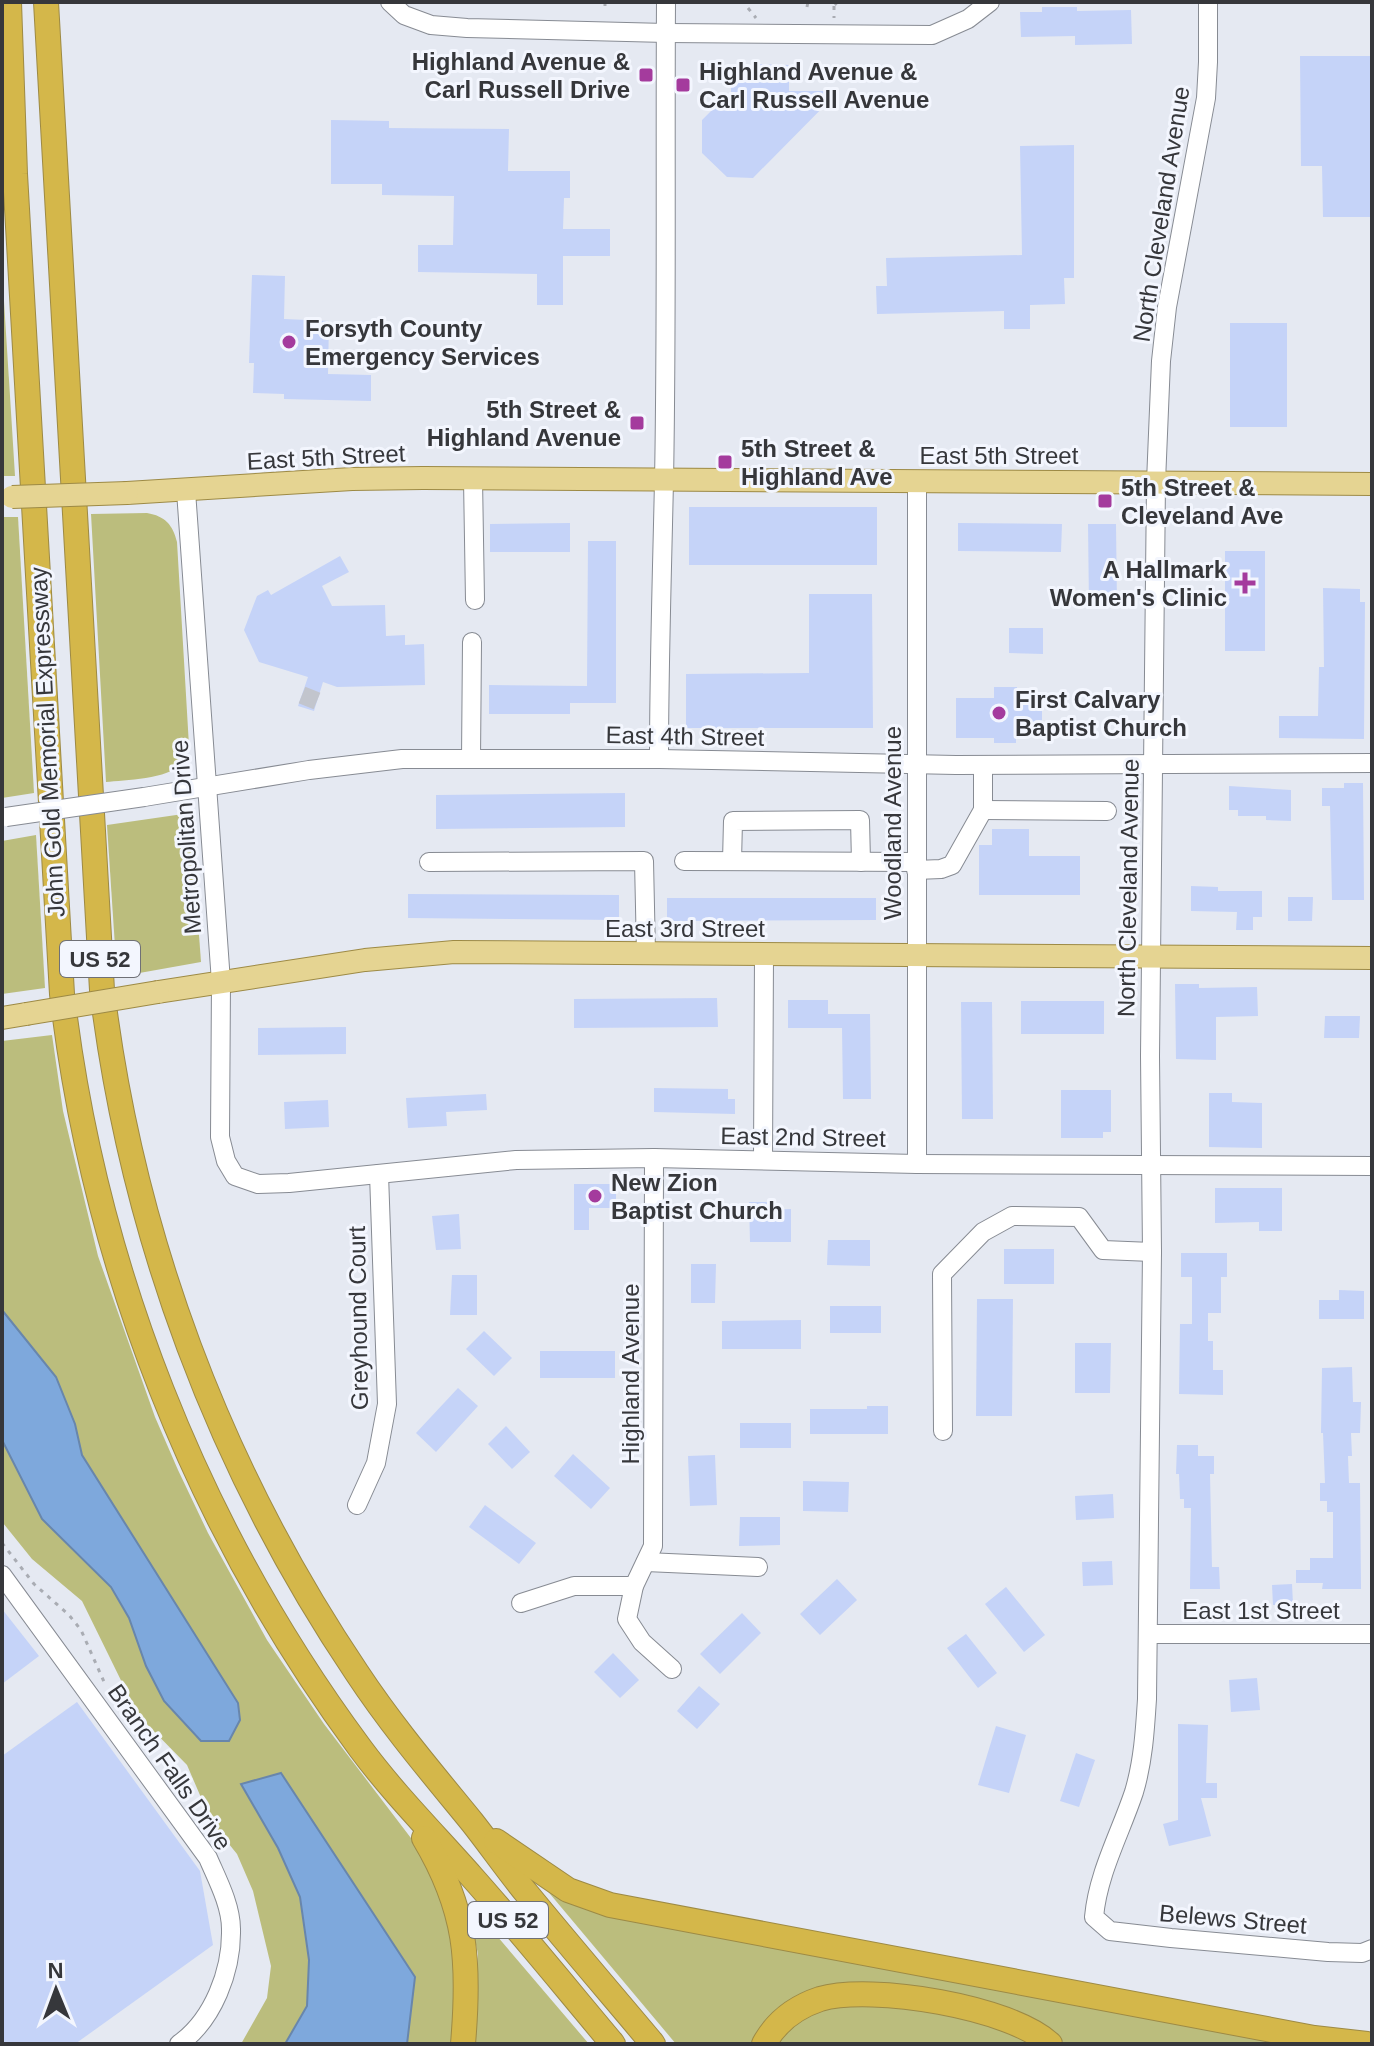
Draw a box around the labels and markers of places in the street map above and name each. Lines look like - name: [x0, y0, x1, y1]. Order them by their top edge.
- place label: Highland Avenue & Carl Russell Drive: [412, 48, 630, 103]
- place label: Highland Avenue & Carl Russell Avenue: [699, 58, 929, 113]
- marker: Highland Avenue & Carl Russell Drive: [637, 66, 655, 84]
- marker: Highland Avenue & Carl Russell Avenue: [674, 76, 692, 94]
- place label: Forsyth County Emergency Services: [305, 315, 540, 370]
- marker: Forsyth County Emergency Services: [280, 333, 298, 351]
- place label: 5th Street & Highland Avenue: [427, 396, 621, 451]
- marker: 5th Street & Highland Avenue: [628, 414, 646, 432]
- place label: 5th Street & Highland Ave: [741, 435, 893, 490]
- marker: 5th Street & Highland Ave: [716, 453, 734, 471]
- place label: 5th Street & Cleveland Ave: [1121, 474, 1283, 529]
- marker: 5th Street & Cleveland Ave: [1096, 492, 1114, 510]
- place label: A Hallmark Women's Clinic: [1050, 556, 1228, 611]
- marker: A Hallmark Women's Clinic: [1234, 572, 1256, 594]
- place label: First Calvary Baptist Church: [1015, 686, 1187, 741]
- marker: First Calvary Baptist Church: [990, 704, 1008, 722]
- place label: New Zion Baptist Church: [611, 1169, 783, 1224]
- marker: New Zion Baptist Church: [586, 1187, 604, 1205]

